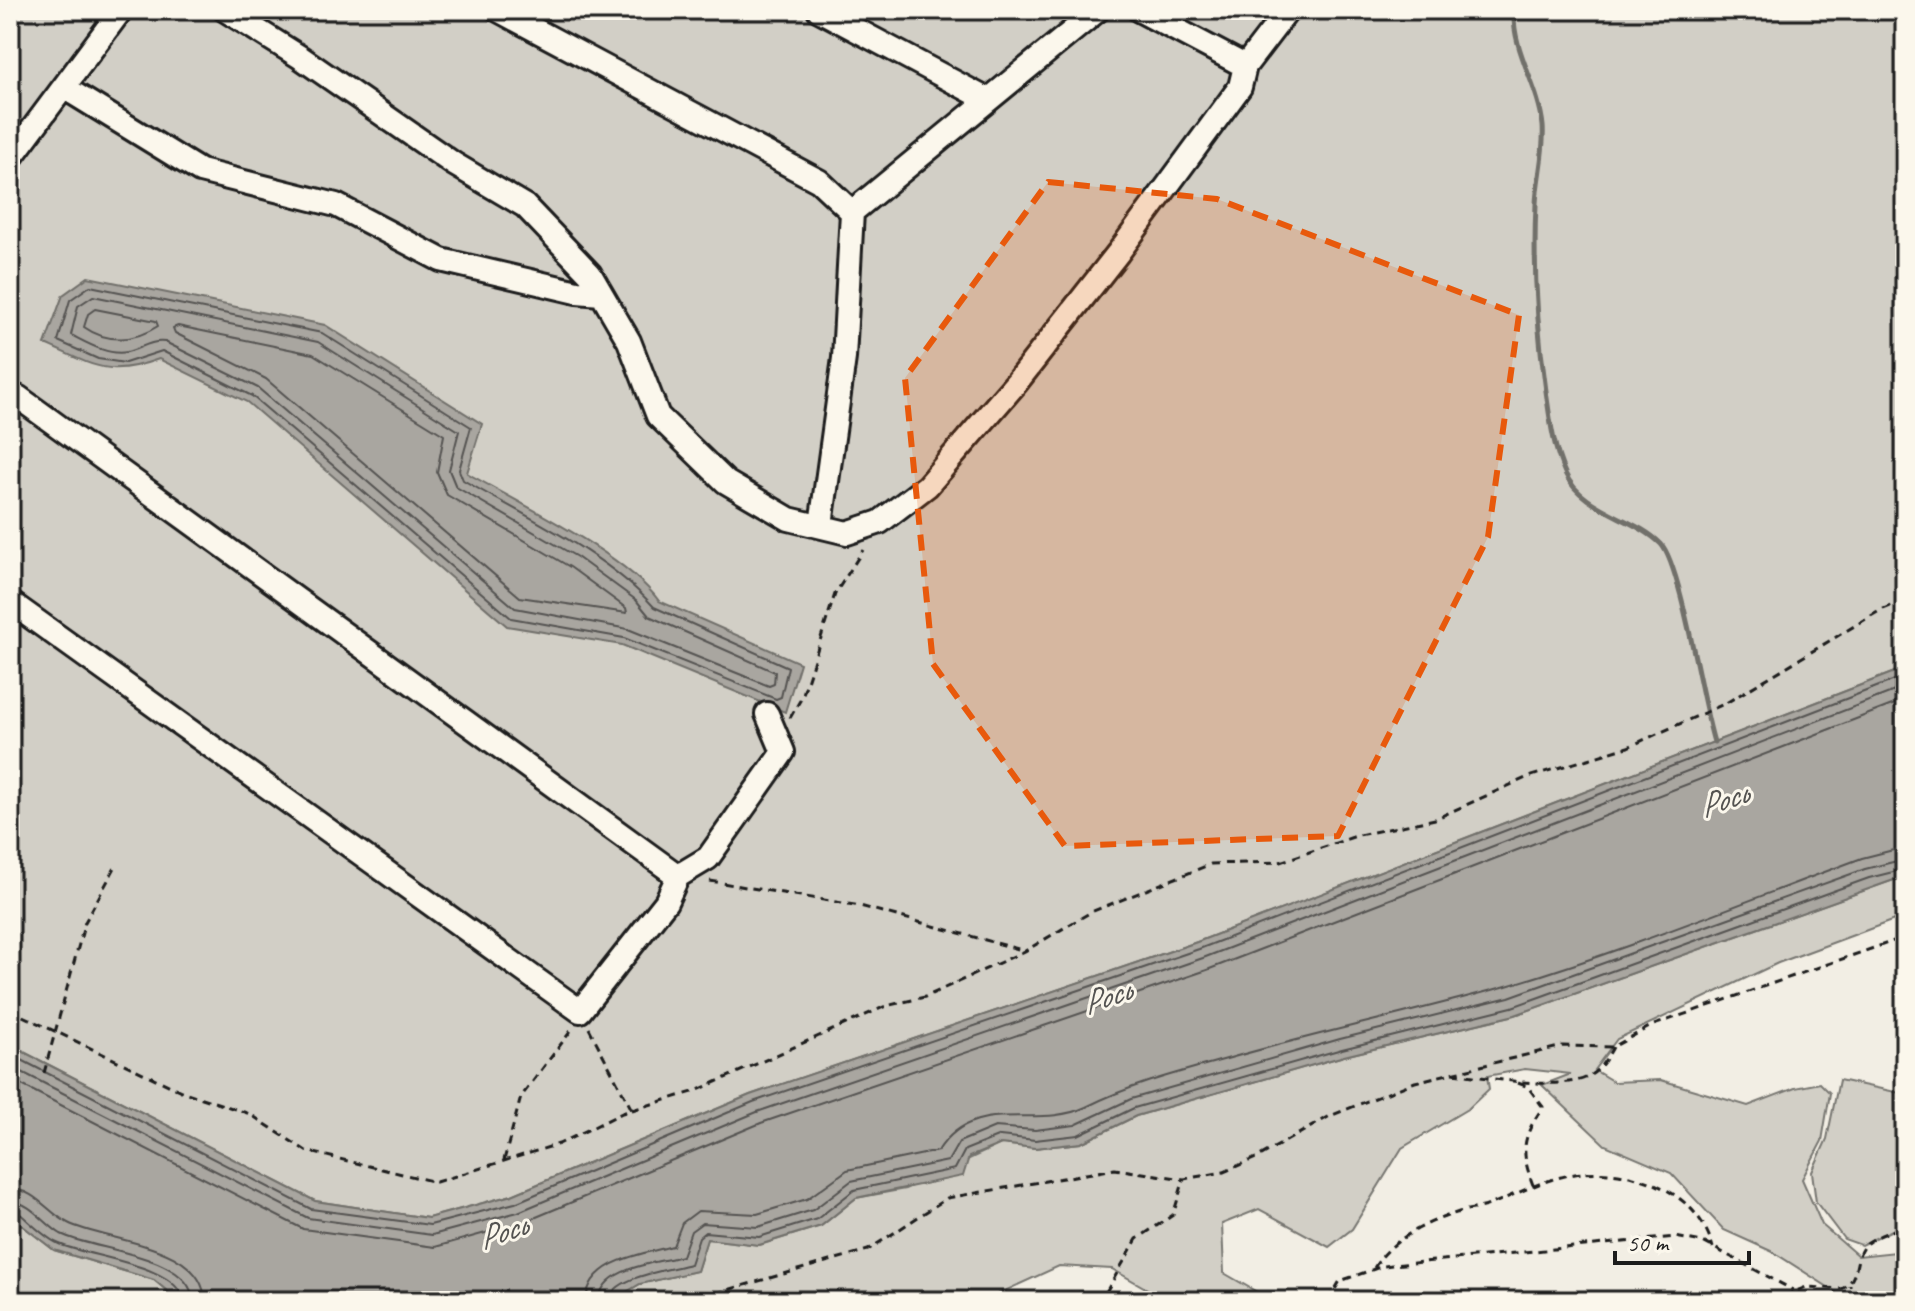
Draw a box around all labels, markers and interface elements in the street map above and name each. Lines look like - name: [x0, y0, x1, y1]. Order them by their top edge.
- water label: Рось: [1693, 770, 1757, 827]
- water label: Рось: [1076, 967, 1140, 1024]
- water label: Рось: [472, 1202, 536, 1259]
- scale bar: [1615, 1215, 1749, 1265]
- text: 50 m: [1627, 1228, 1670, 1258]

